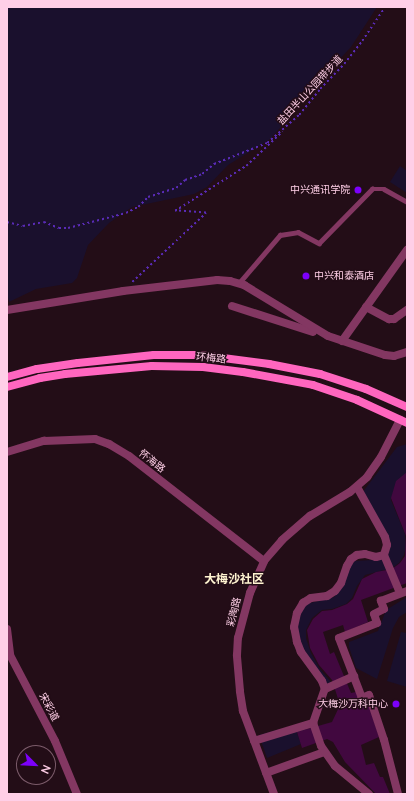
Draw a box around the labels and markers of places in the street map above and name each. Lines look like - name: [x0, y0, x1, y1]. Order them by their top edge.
- place label: 中兴通讯学院: [290, 184, 350, 196]
- marker: 中兴通讯学院: [353, 185, 363, 195]
- place label: 中兴和泰酒店: [314, 270, 374, 282]
- marker: 中兴和泰酒店: [301, 271, 311, 281]
- place label: 大梅沙万科中心: [318, 698, 388, 710]
- marker: 大梅沙万科中心: [391, 699, 401, 709]

